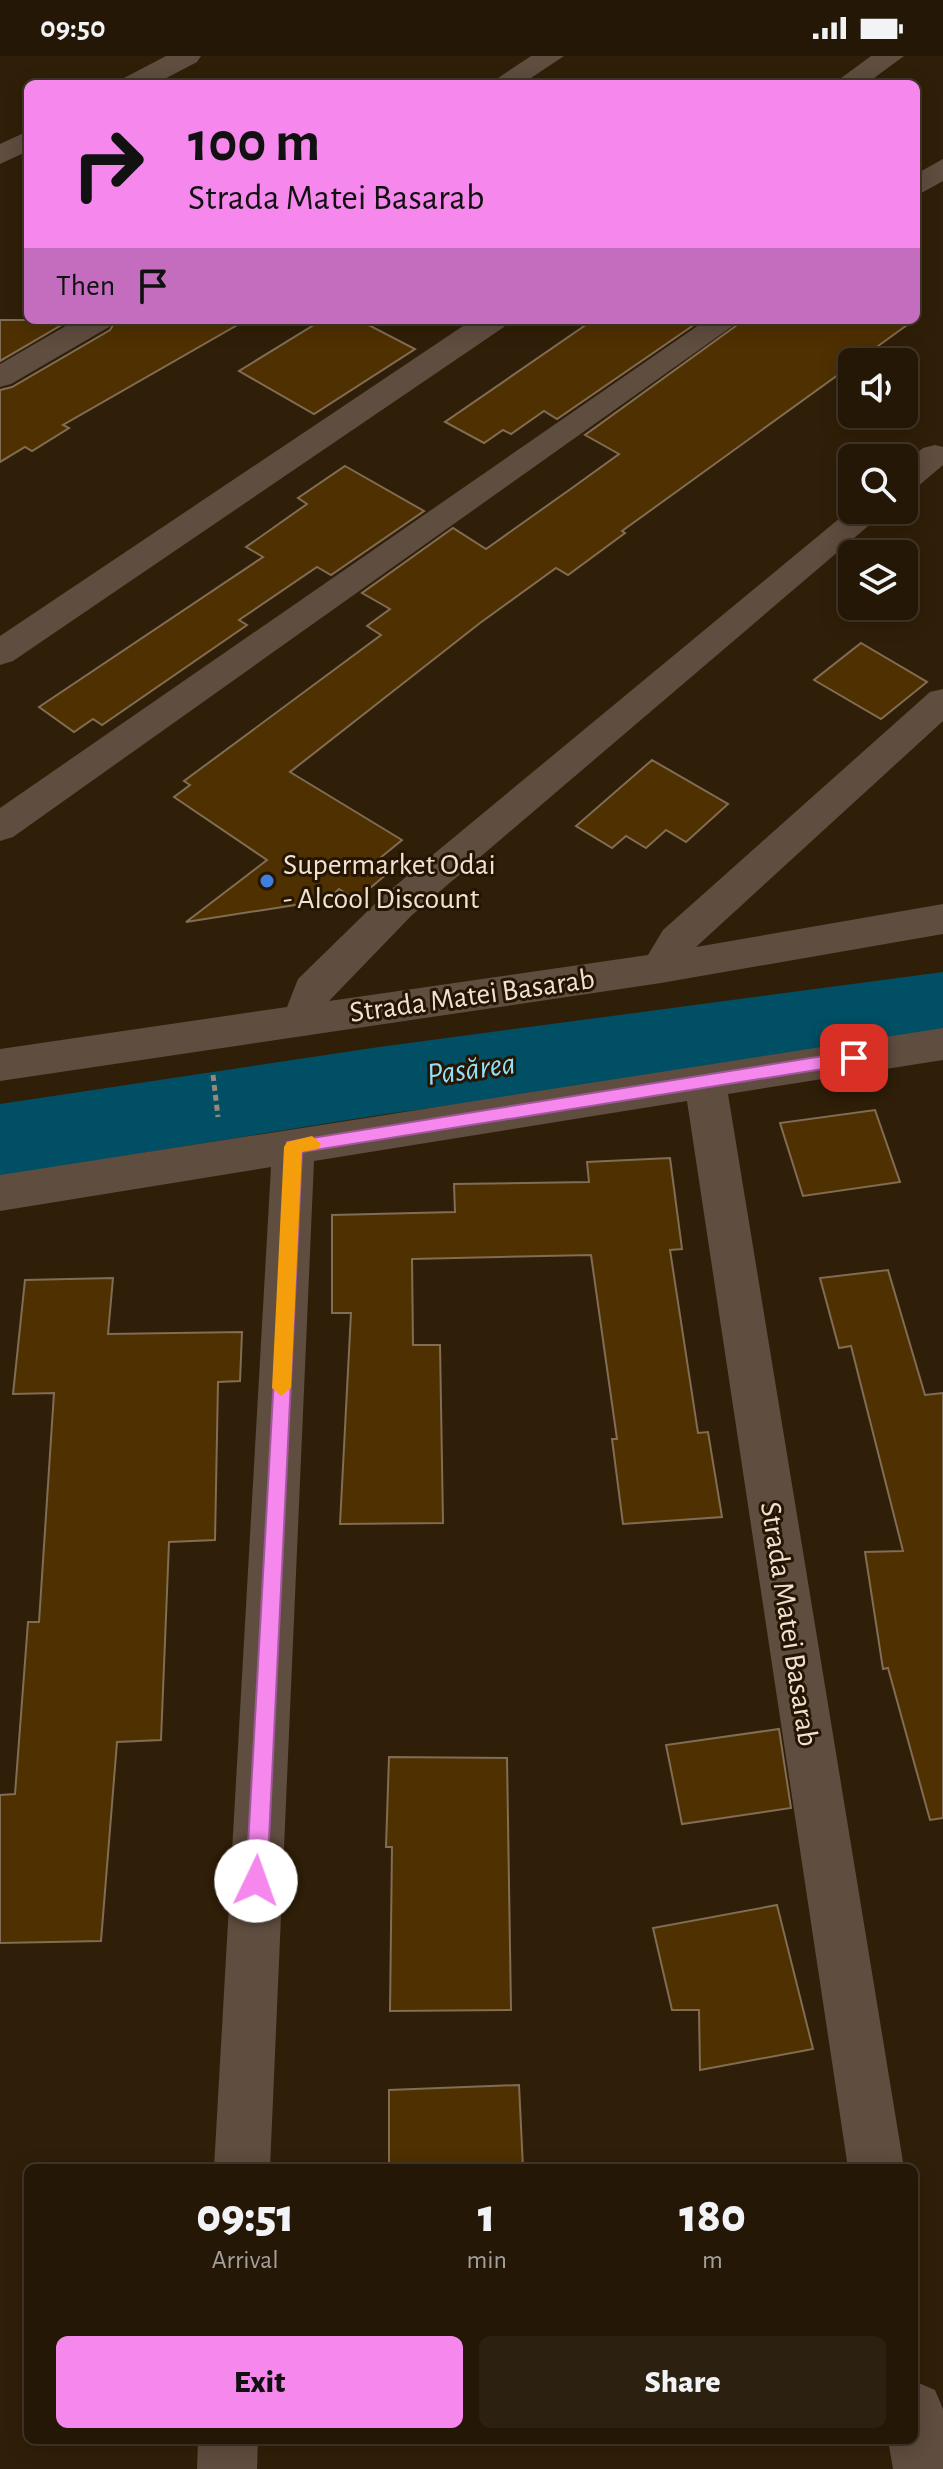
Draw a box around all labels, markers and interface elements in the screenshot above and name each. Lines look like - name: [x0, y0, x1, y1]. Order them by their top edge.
- text: 09:50: [40, 13, 106, 43]
- icon: right: [56, 112, 160, 216]
- text: 100 m: [188, 115, 320, 171]
- text: Strada Matei Basarab: [188, 180, 484, 216]
- icon: arrive: [131, 264, 175, 308]
- text: Then: [56, 271, 115, 301]
- map controls: [838, 348, 918, 620]
- button: sound: [838, 348, 918, 428]
- button: search: [838, 444, 918, 524]
- button: layers: [838, 540, 918, 620]
- place label: Supermarket Odai - Alcool Discount: [283, 850, 496, 914]
- marker: Supermarket Odai - Alcool Discount: [258, 872, 276, 890]
- street label: Strada Matei Basarab: [348, 964, 597, 1028]
- pin: [820, 1024, 888, 1092]
- icon: arrive: [832, 1036, 876, 1080]
- water label: Pasărea: [425, 1047, 518, 1091]
- street label: Strada Matei Basarab: [755, 1500, 823, 1748]
- position arrow: [214, 1839, 298, 1923]
- text: 09:51: [196, 2193, 294, 2241]
- text: 1: [478, 2193, 496, 2241]
- text: 180: [679, 2193, 746, 2241]
- text: Arrival: [212, 2247, 279, 2273]
- text: min: [466, 2247, 507, 2273]
- text: m: [702, 2247, 723, 2273]
- button: Exit: [56, 2336, 463, 2428]
- button: Share: [479, 2336, 886, 2428]

